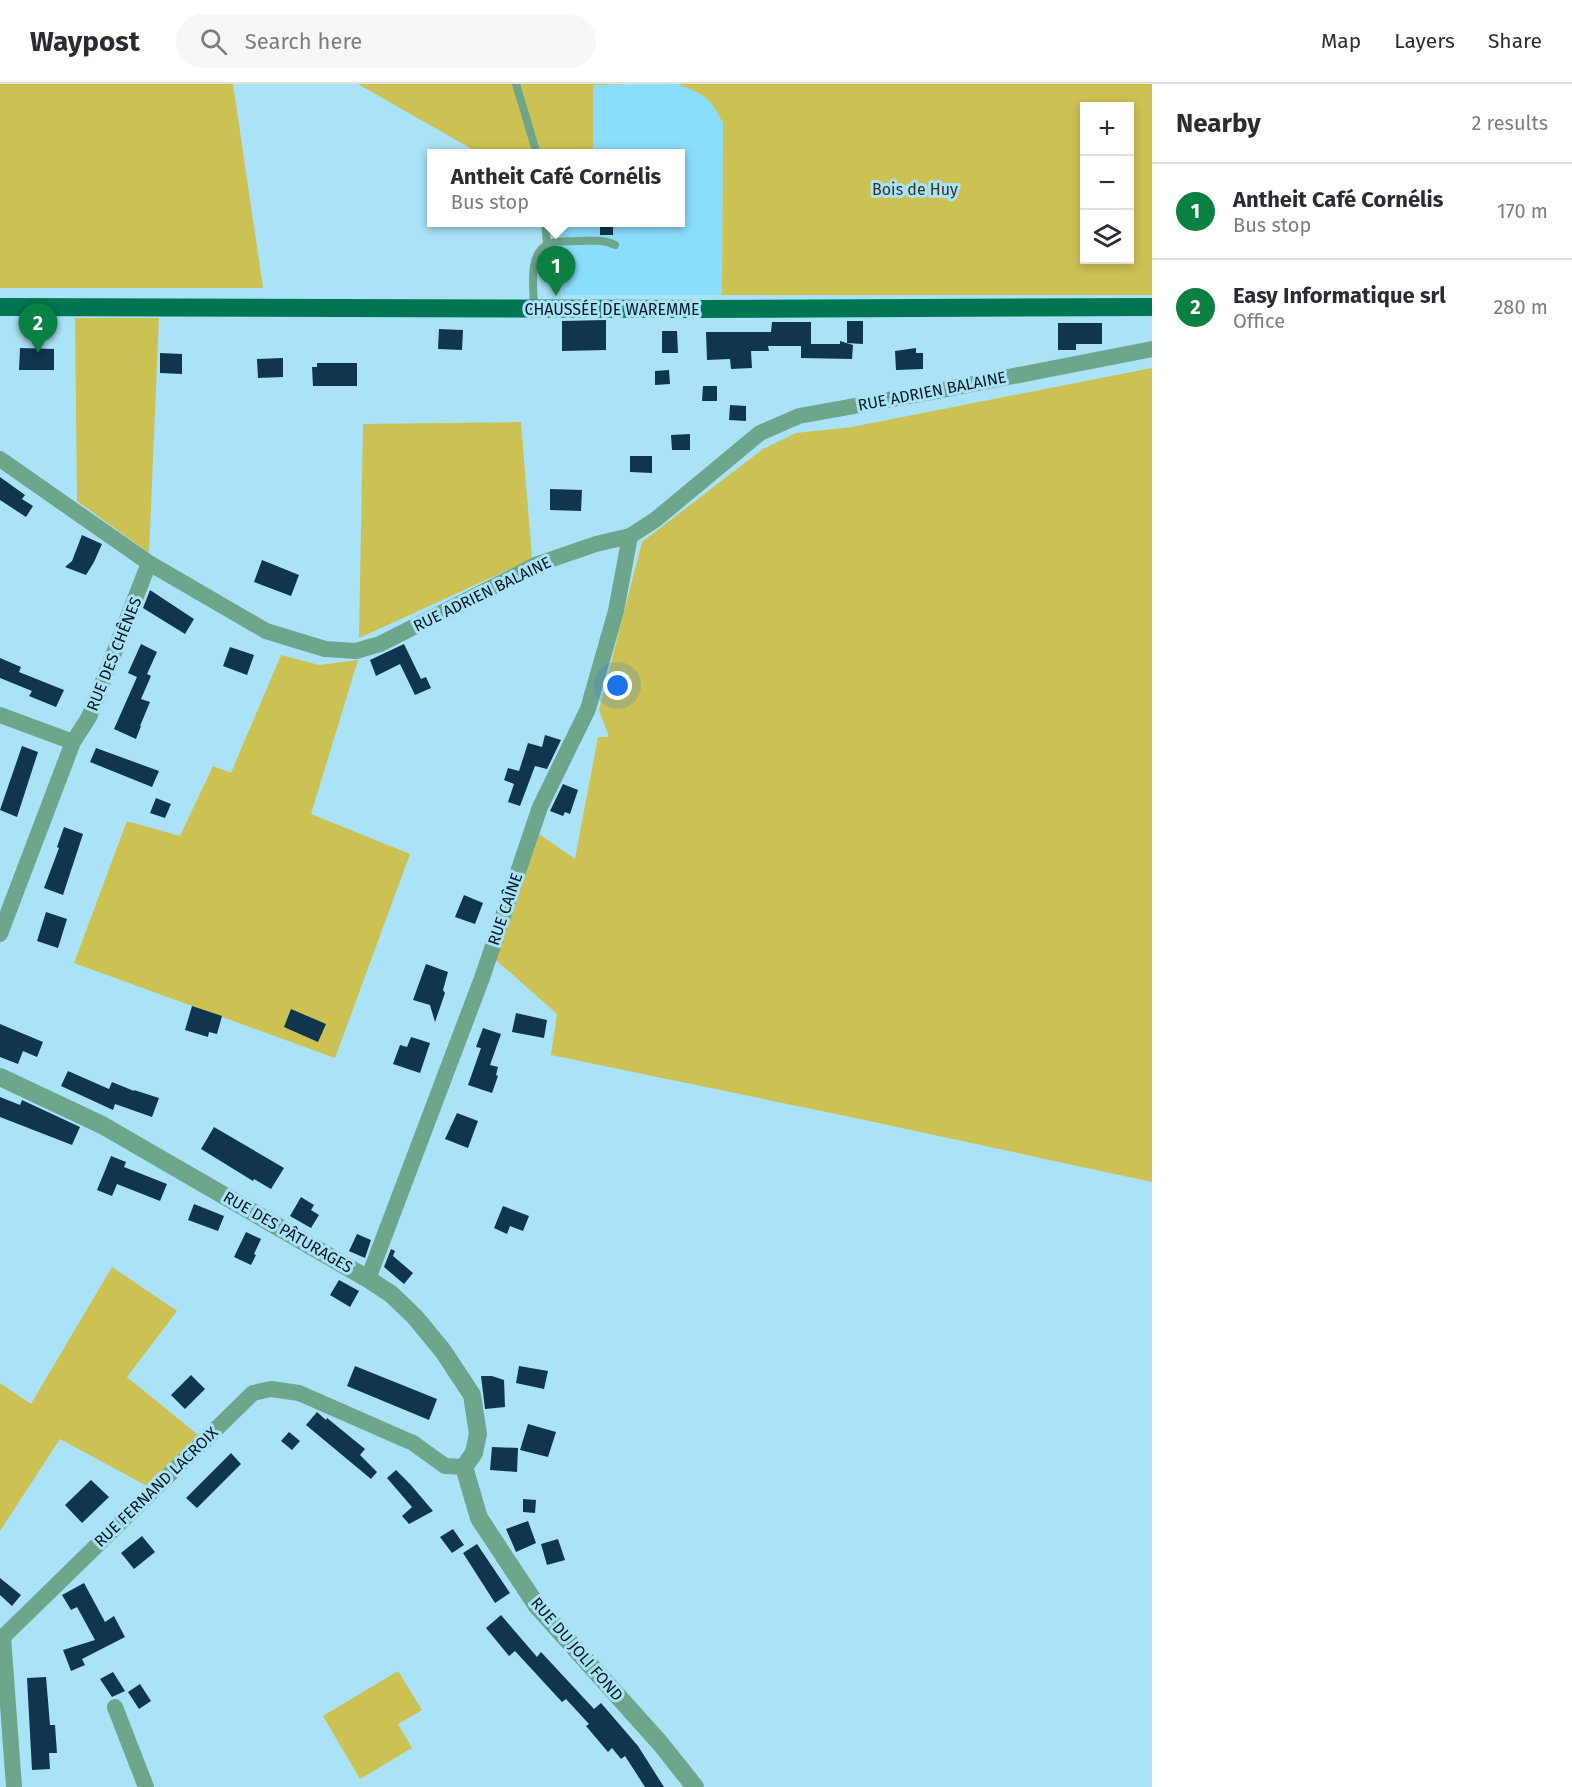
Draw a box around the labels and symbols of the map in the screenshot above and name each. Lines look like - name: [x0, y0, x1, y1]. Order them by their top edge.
- park label: Bois de Huy: [872, 180, 958, 199]
- pin: 1: [536, 246, 576, 296]
- street label: CHAUSSÉE DE WAREMME: [524, 299, 700, 319]
- pin: 2: [18, 304, 57, 353]
- street label: RUE ADRIEN BALAINE: [856, 367, 1008, 415]
- street label: RUE ADRIEN BALAINE: [410, 552, 554, 636]
- street label: RUE DES CHÊNES: [82, 594, 146, 714]
- your location: [603, 671, 632, 700]
- street label: RUE CAÎNE: [483, 870, 526, 948]
- street label: RUE DES PÂTURAGES: [220, 1186, 357, 1277]
- street label: RUE FERNAND LACROIX: [90, 1423, 222, 1551]
- street label: RUE DU JOLI FOND: [527, 1593, 627, 1705]

